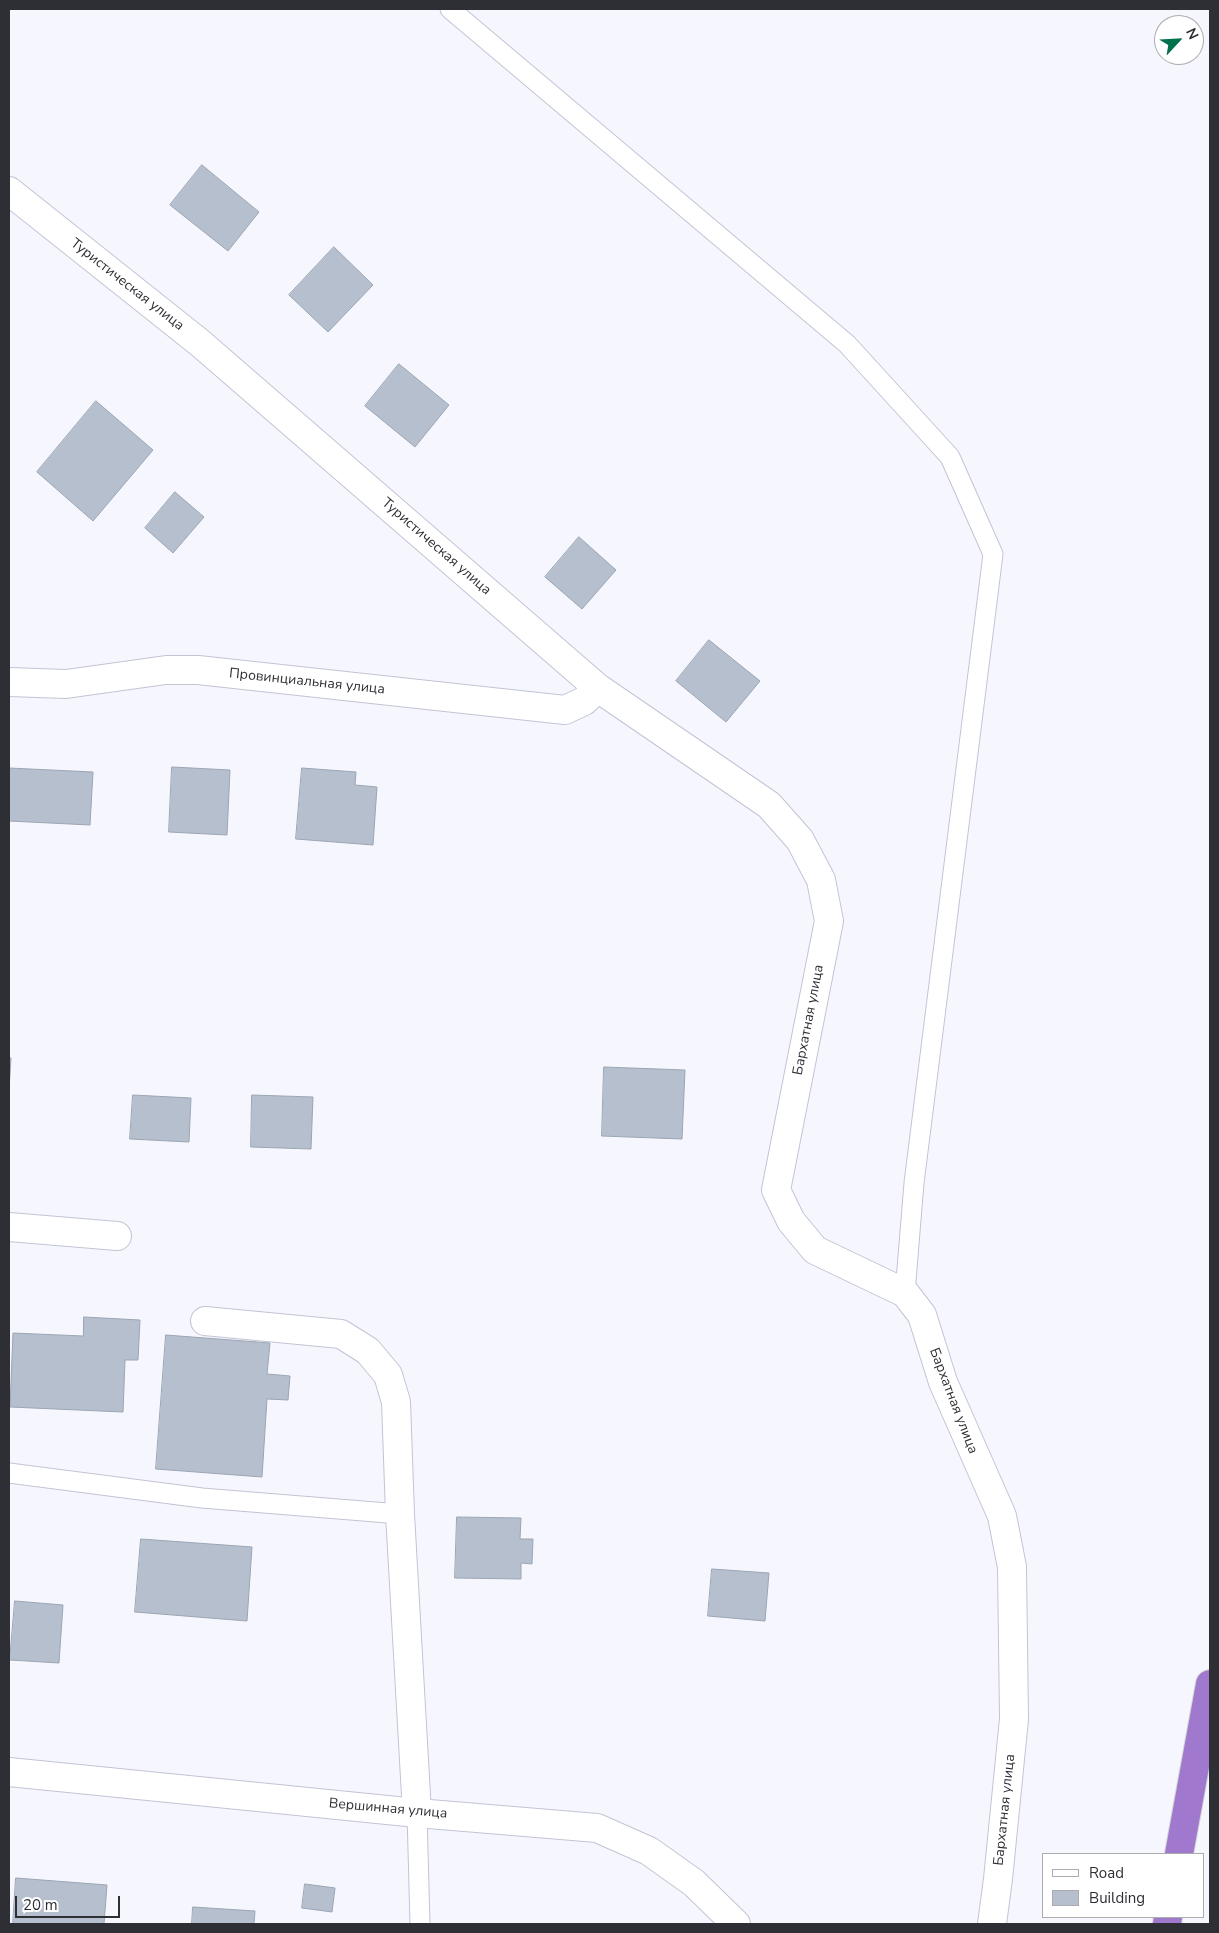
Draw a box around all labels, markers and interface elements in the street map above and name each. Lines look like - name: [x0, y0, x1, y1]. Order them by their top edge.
- north arrow: [1154, 15, 1204, 65]
- text: N: [1181, 25, 1203, 43]
- street label: Туристическая улица: [67, 236, 187, 334]
- street label: Туристическая улица: [378, 495, 494, 599]
- street label: Провинциальная улица: [228, 665, 386, 699]
- street label: Бархатная улица: [790, 963, 828, 1077]
- street label: Бархатная улица: [925, 1346, 981, 1456]
- street label: Бархатная улица: [991, 1753, 1019, 1867]
- street label: Вершинная улица: [328, 1795, 448, 1823]
- legend: [1042, 1853, 1204, 1918]
- text: Road: [1089, 1863, 1124, 1883]
- scale bar: [18, 1886, 122, 1918]
- text: Building: [1089, 1888, 1145, 1908]
- text: 20 m: [23, 1895, 58, 1915]

